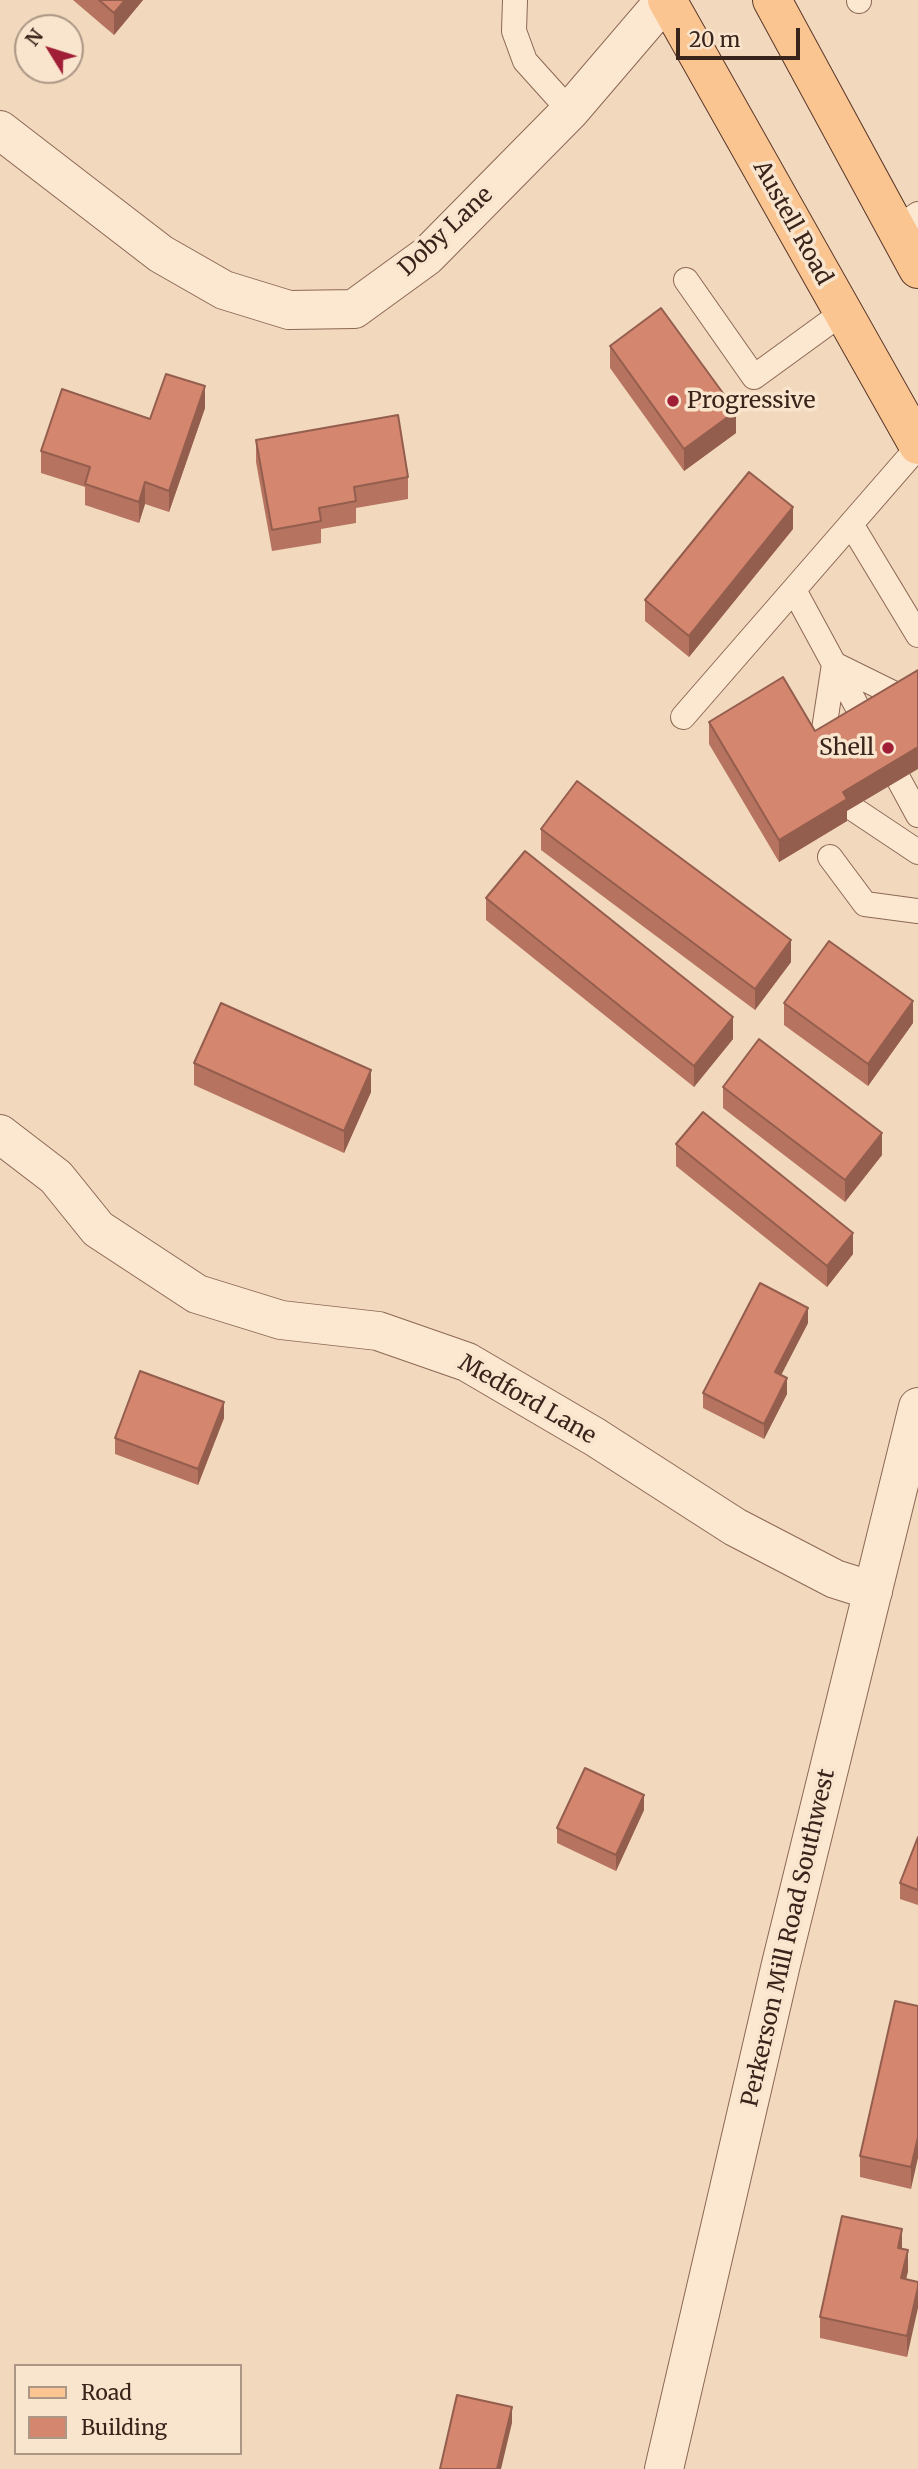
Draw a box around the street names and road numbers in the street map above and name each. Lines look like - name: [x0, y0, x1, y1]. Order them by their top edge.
- street label: Austell Road: [747, 156, 837, 290]
- street label: Doby Lane: [393, 182, 499, 282]
- street label: Medford Lane: [453, 1350, 601, 1450]
- street label: Perkerson Mill Road Southwest: [737, 1766, 841, 2110]

